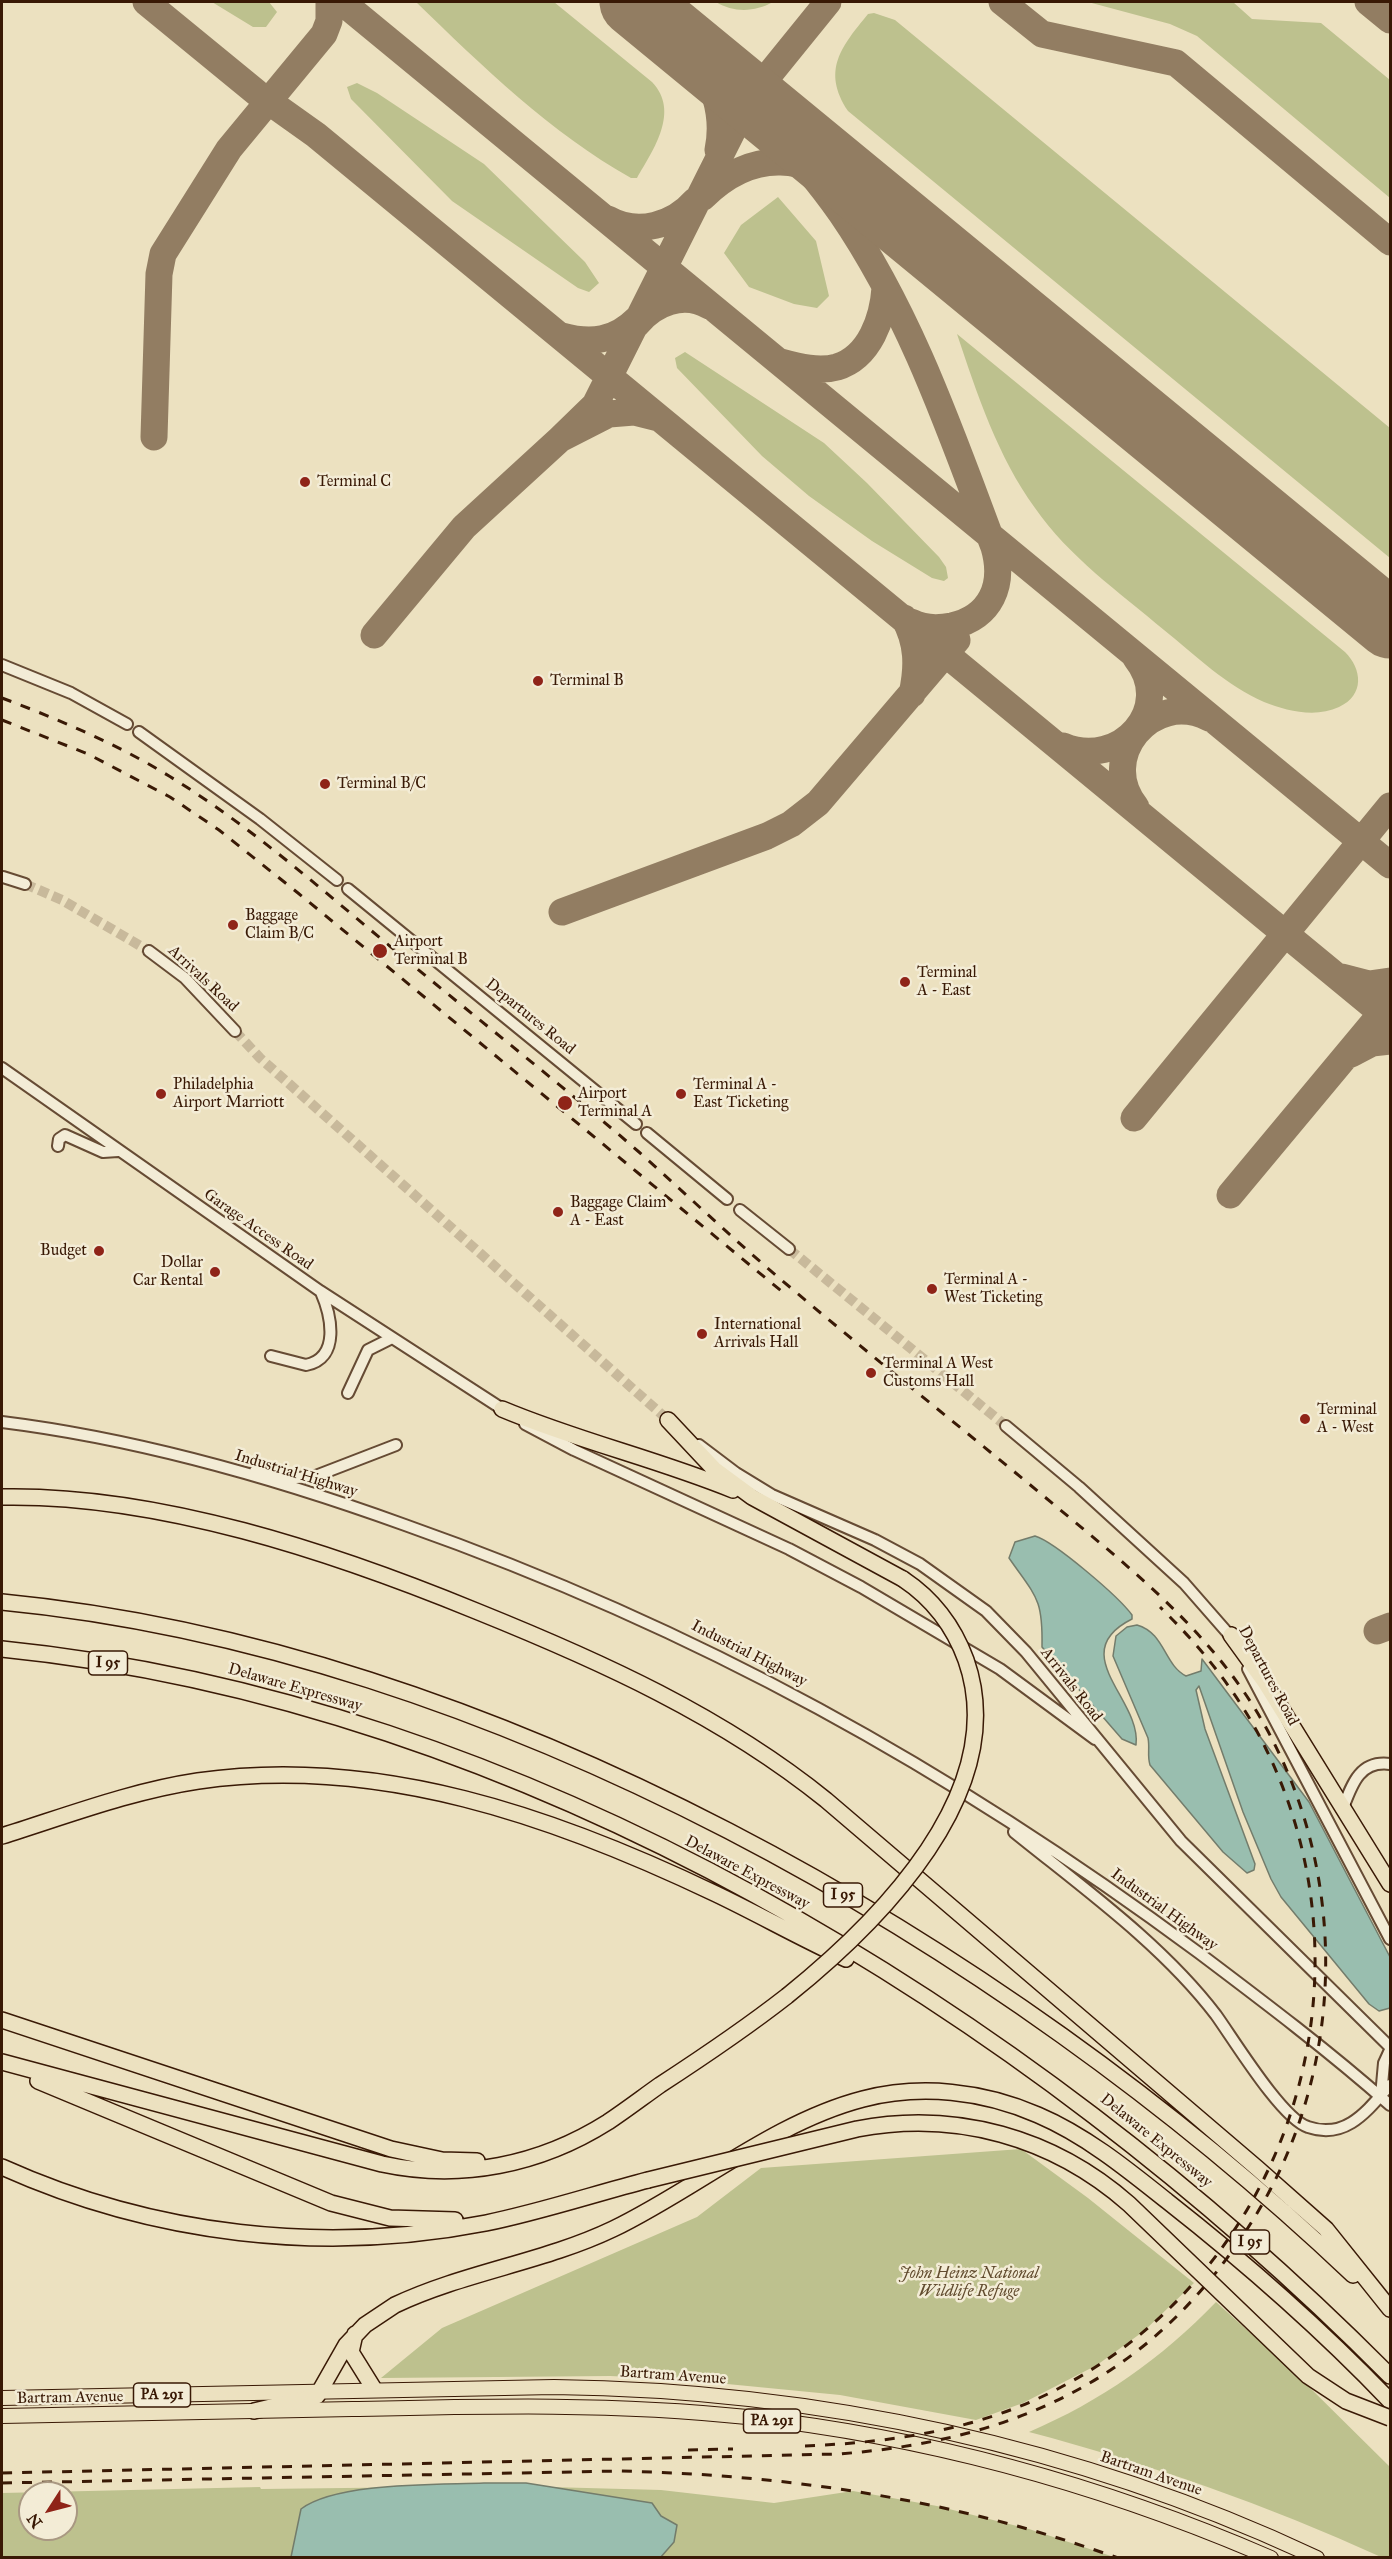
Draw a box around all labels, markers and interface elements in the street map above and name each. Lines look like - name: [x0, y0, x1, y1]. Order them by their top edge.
- place label: Terminal C: [317, 472, 391, 492]
- marker: Terminal C: [298, 475, 312, 489]
- place label: Terminal B: [550, 671, 624, 691]
- marker: Terminal B: [531, 674, 545, 688]
- place label: Terminal B/C: [337, 774, 426, 794]
- marker: Terminal B/C: [318, 777, 332, 791]
- place label: Baggage Claim B/C: [245, 906, 314, 944]
- marker: Baggage Claim B/C: [226, 918, 240, 932]
- place label: Airport Terminal B: [394, 932, 468, 970]
- street label: Arrivals Road: [164, 942, 242, 1016]
- marker: Airport Terminal B: [371, 942, 389, 960]
- place label: Terminal A - East: [917, 963, 977, 1001]
- street label: Departures Road: [481, 975, 579, 1059]
- marker: Terminal A - East: [898, 975, 912, 989]
- place label: Philadelphia Airport Marriott: [173, 1075, 284, 1113]
- place label: Terminal A - East Ticketing: [693, 1075, 788, 1113]
- place label: Airport Terminal A: [578, 1084, 652, 1122]
- marker: Philadelphia Airport Marriott: [154, 1087, 168, 1101]
- marker: Terminal A - East Ticketing: [674, 1087, 688, 1101]
- marker: Airport Terminal A: [556, 1094, 574, 1112]
- street label: Garage Access Road: [200, 1185, 316, 1275]
- place label: Baggage Claim A - East: [570, 1193, 666, 1231]
- marker: Baggage Claim A - East: [551, 1205, 565, 1219]
- place label: Budget: [40, 1241, 87, 1261]
- marker: Budget: [92, 1244, 106, 1258]
- place label: Dollar Car Rental: [133, 1253, 203, 1291]
- marker: Dollar Car Rental: [208, 1265, 222, 1279]
- place label: Terminal A - West Ticketing: [944, 1270, 1042, 1308]
- marker: Terminal A - West Ticketing: [925, 1282, 939, 1296]
- place label: International Arrivals Hall: [714, 1315, 801, 1353]
- marker: International Arrivals Hall: [695, 1327, 709, 1341]
- place label: Terminal A West Customs Hall: [883, 1354, 993, 1392]
- marker: Terminal A West Customs Hall: [864, 1366, 878, 1380]
- place label: Terminal A - West: [1317, 1400, 1377, 1438]
- marker: Terminal A - West: [1298, 1412, 1312, 1426]
- street label: Industrial Highway: [232, 1446, 360, 1502]
- street label: Industrial Highway: [688, 1617, 810, 1691]
- street label: Departures Road: [1234, 1623, 1302, 1729]
- street label: Arrivals Road: [1036, 1644, 1106, 1726]
- road number: I 95: [88, 1651, 128, 1675]
- street label: Delaware Expressway: [226, 1660, 364, 1716]
- street label: Delaware Expressway: [681, 1832, 813, 1914]
- street label: Industrial Highway: [1107, 1865, 1221, 1955]
- road number: I 95: [824, 1883, 862, 1907]
- street label: Delaware Expressway: [1096, 2090, 1216, 2192]
- road number: I 95: [1230, 2230, 1270, 2254]
- park label: John Heinz National Wildlife Refuge: [899, 2264, 1039, 2302]
- street label: Bartram Avenue: [619, 2363, 727, 2389]
- road number: PA 291: [134, 2383, 190, 2407]
- street label: Bartram Avenue: [16, 2387, 124, 2409]
- road number: PA 291: [744, 2409, 800, 2433]
- street label: Bartram Avenue: [1097, 2448, 1205, 2500]
- north arrow: [18, 2481, 78, 2541]
- text: N: [23, 2510, 46, 2532]

